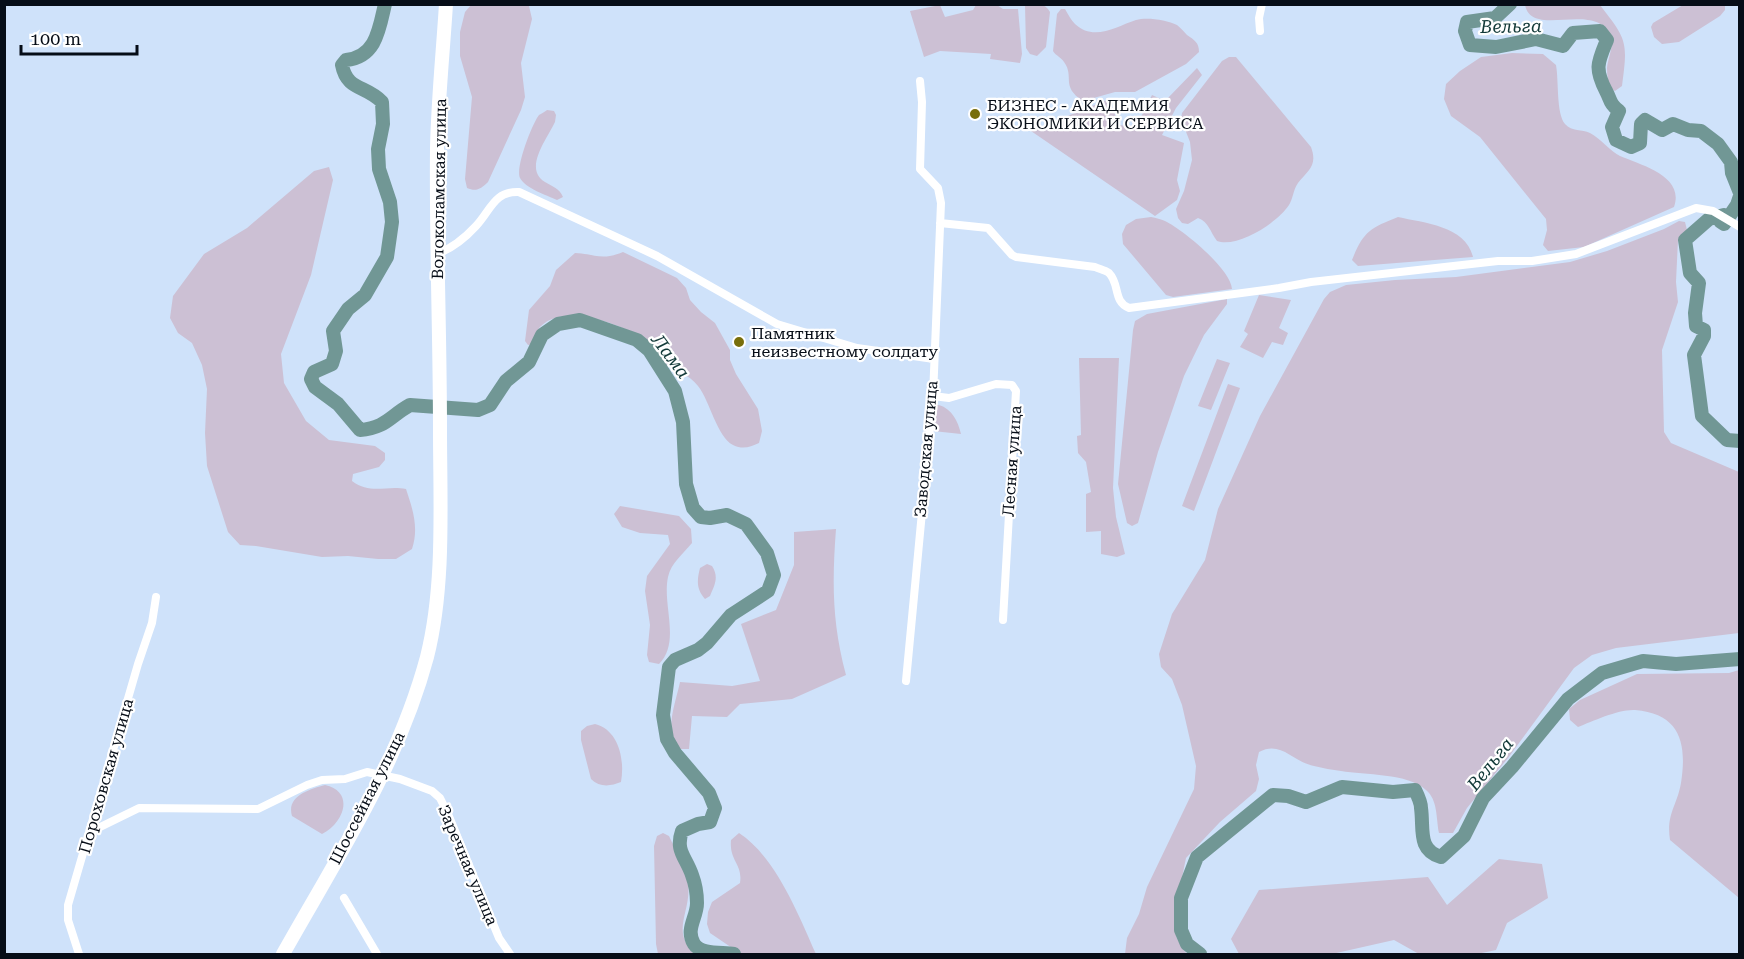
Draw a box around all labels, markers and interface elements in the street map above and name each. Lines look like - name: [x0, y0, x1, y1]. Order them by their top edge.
- water label: Вельга: [1479, 15, 1542, 37]
- scale bar: [21, 18, 136, 56]
- text: 100 m: [30, 28, 81, 49]
- place label: БИЗНЕС - АКАДЕМИЯ ЭКОНОМИКИ И СЕРВИСА: [987, 96, 1204, 133]
- street label: Волоколамская улица: [428, 98, 450, 280]
- marker: БИЗНЕС - АКАДЕМИЯ ЭКОНОМИКИ И СЕРВИСА: [968, 107, 982, 121]
- place label: Памятник неизвестному солдату: [751, 324, 939, 361]
- water label: Лама: [647, 329, 695, 382]
- marker: Памятник неизвестному солдату: [732, 335, 746, 349]
- street label: Заводская улица: [911, 379, 941, 518]
- street label: Лесная улица: [999, 404, 1025, 517]
- street label: Пороховская улица: [75, 696, 137, 856]
- street label: Шоссейная улица: [325, 728, 409, 868]
- water label: Вельга: [1462, 733, 1518, 795]
- street label: Заречная улица: [434, 802, 502, 928]

